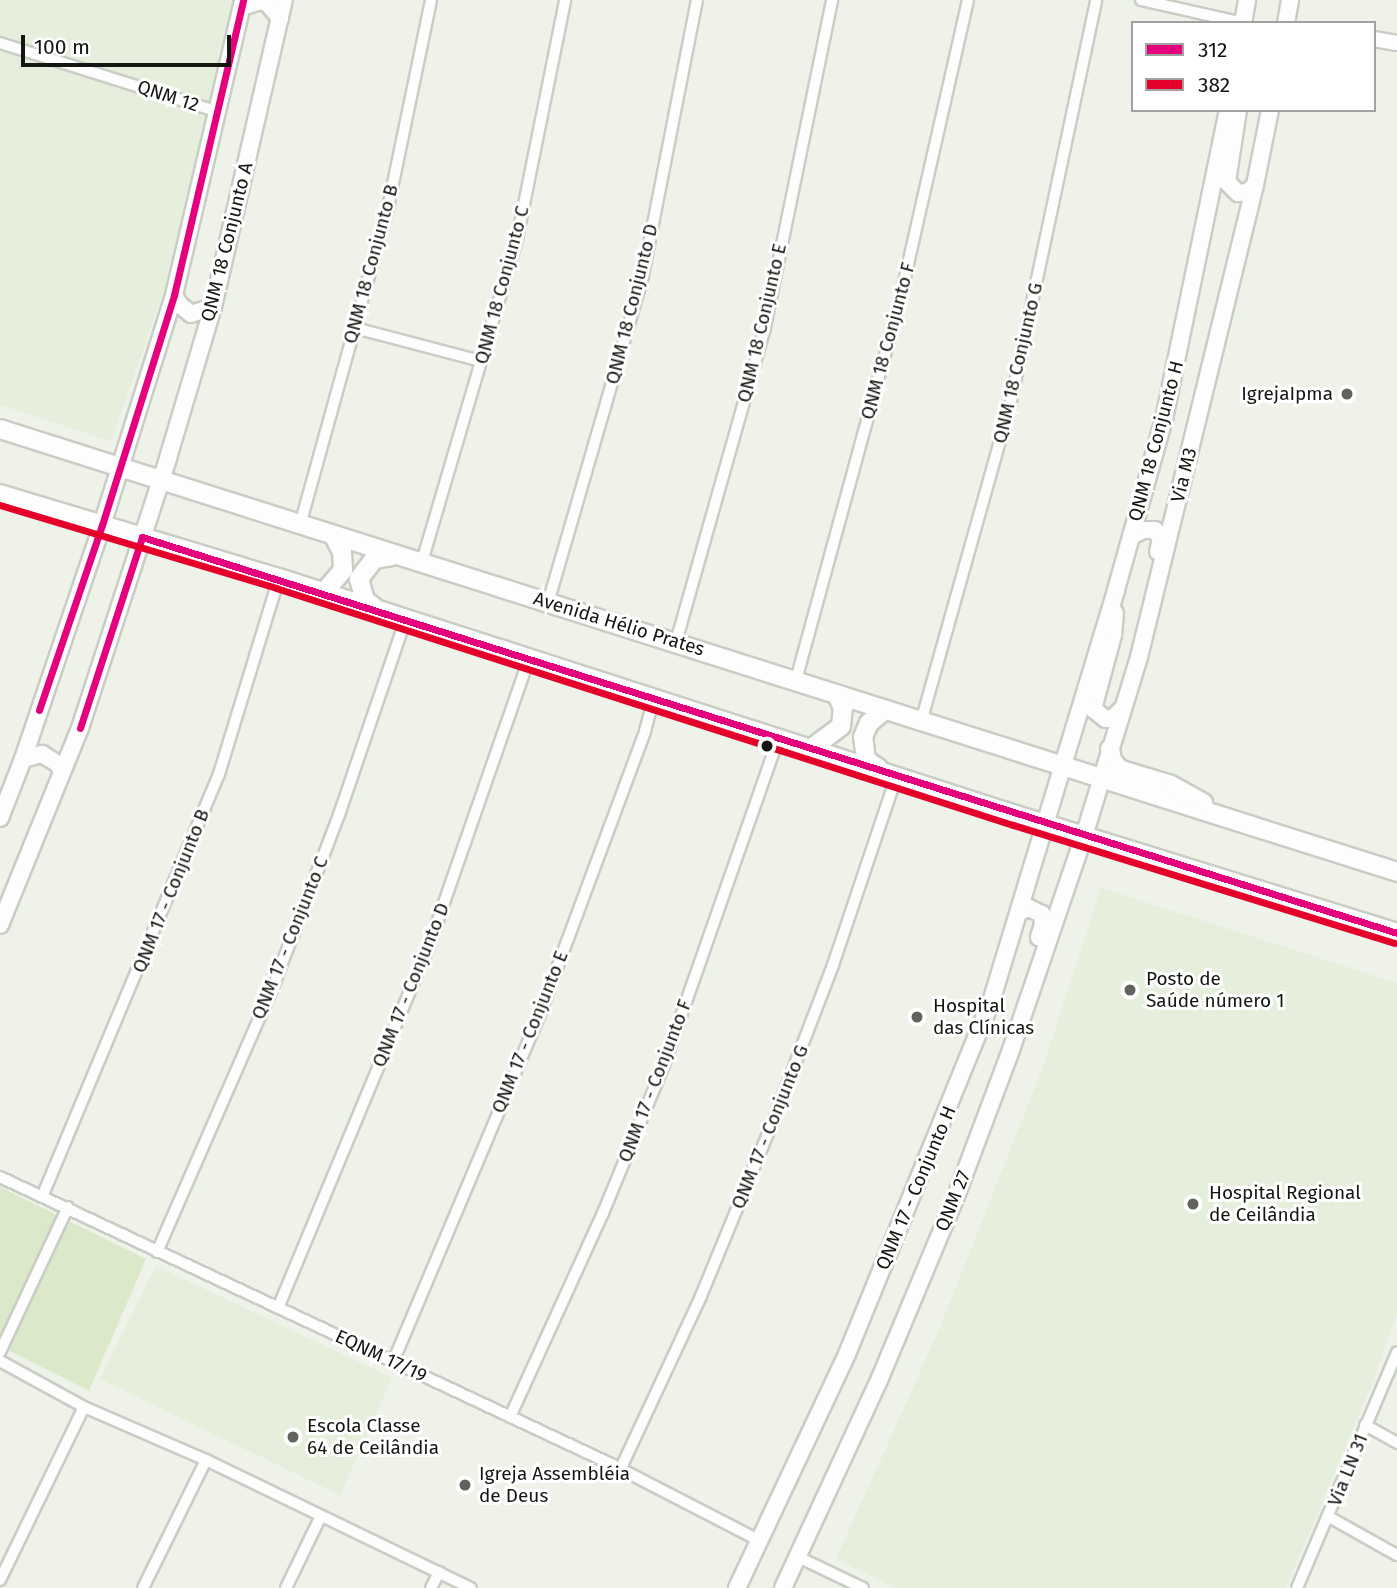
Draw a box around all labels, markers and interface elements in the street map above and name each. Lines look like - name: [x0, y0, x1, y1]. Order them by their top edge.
- scale bar: [24, 21, 234, 65]
- legend: [1131, 21, 1376, 112]
- text: 100 m: [34, 34, 90, 60]
- text: 312: [1198, 37, 1227, 63]
- text: 382: [1198, 72, 1230, 98]
- street label: QNM 12: [134, 75, 202, 117]
- street label: QNM 18 Conjunto A: [196, 160, 258, 324]
- street label: QNM 18 Conjunto B: [339, 182, 403, 346]
- street label: QNM 18 Conjunto C: [470, 203, 534, 367]
- street label: QNM 18 Conjunto D: [601, 221, 663, 387]
- street label: QNM 18 Conjunto E: [733, 241, 791, 405]
- street label: QNM 18 Conjunto F: [856, 260, 920, 422]
- street label: QNM 18 Conjunto G: [988, 280, 1048, 446]
- street label: QNM 18 Conjunto H: [1124, 358, 1188, 524]
- place label: IgrejaIpma: [1241, 383, 1333, 405]
- marker: IgrejaIpma: [1339, 386, 1355, 402]
- street label: Via M3: [1166, 445, 1202, 505]
- street label: Avenida Hélio Prates: [531, 587, 707, 661]
- unlabelled marker: [760, 739, 774, 753]
- street label: QNM 17 - Conjunto B: [128, 806, 214, 976]
- street label: QNM 17 - Conjunto C: [247, 853, 333, 1023]
- street label: QNM 17 - Conjunto D: [368, 899, 454, 1071]
- street label: QNM 17 - Conjunto E: [487, 947, 573, 1117]
- place label: Posto de Saúde número 1: [1146, 968, 1284, 1012]
- marker: Posto de Saúde número 1: [1120, 980, 1140, 1000]
- place label: Hospital das Clínicas: [933, 995, 1034, 1039]
- street label: QNM 17 - Conjunto F: [613, 996, 697, 1166]
- marker: Hospital das Clínicas: [907, 1007, 927, 1027]
- street label: QNM 17 - Conjunto G: [727, 1042, 813, 1212]
- street label: QNM 17 - Conjunto H: [871, 1103, 961, 1273]
- street label: QNM 27: [931, 1167, 975, 1235]
- place label: Hospital Regional de Ceilândia: [1209, 1182, 1361, 1226]
- marker: Hospital Regional de Ceilândia: [1183, 1194, 1203, 1214]
- street label: EQNM 17/19: [331, 1325, 431, 1387]
- place label: Escola Classe 64 de Ceilândia: [307, 1415, 439, 1459]
- marker: Escola Classe 64 de Ceilândia: [285, 1429, 301, 1445]
- street label: Via LN 31: [1323, 1430, 1373, 1510]
- place label: Igreja Assembléia de Deus: [479, 1463, 630, 1507]
- marker: Igreja Assembléia de Deus: [457, 1477, 473, 1493]

